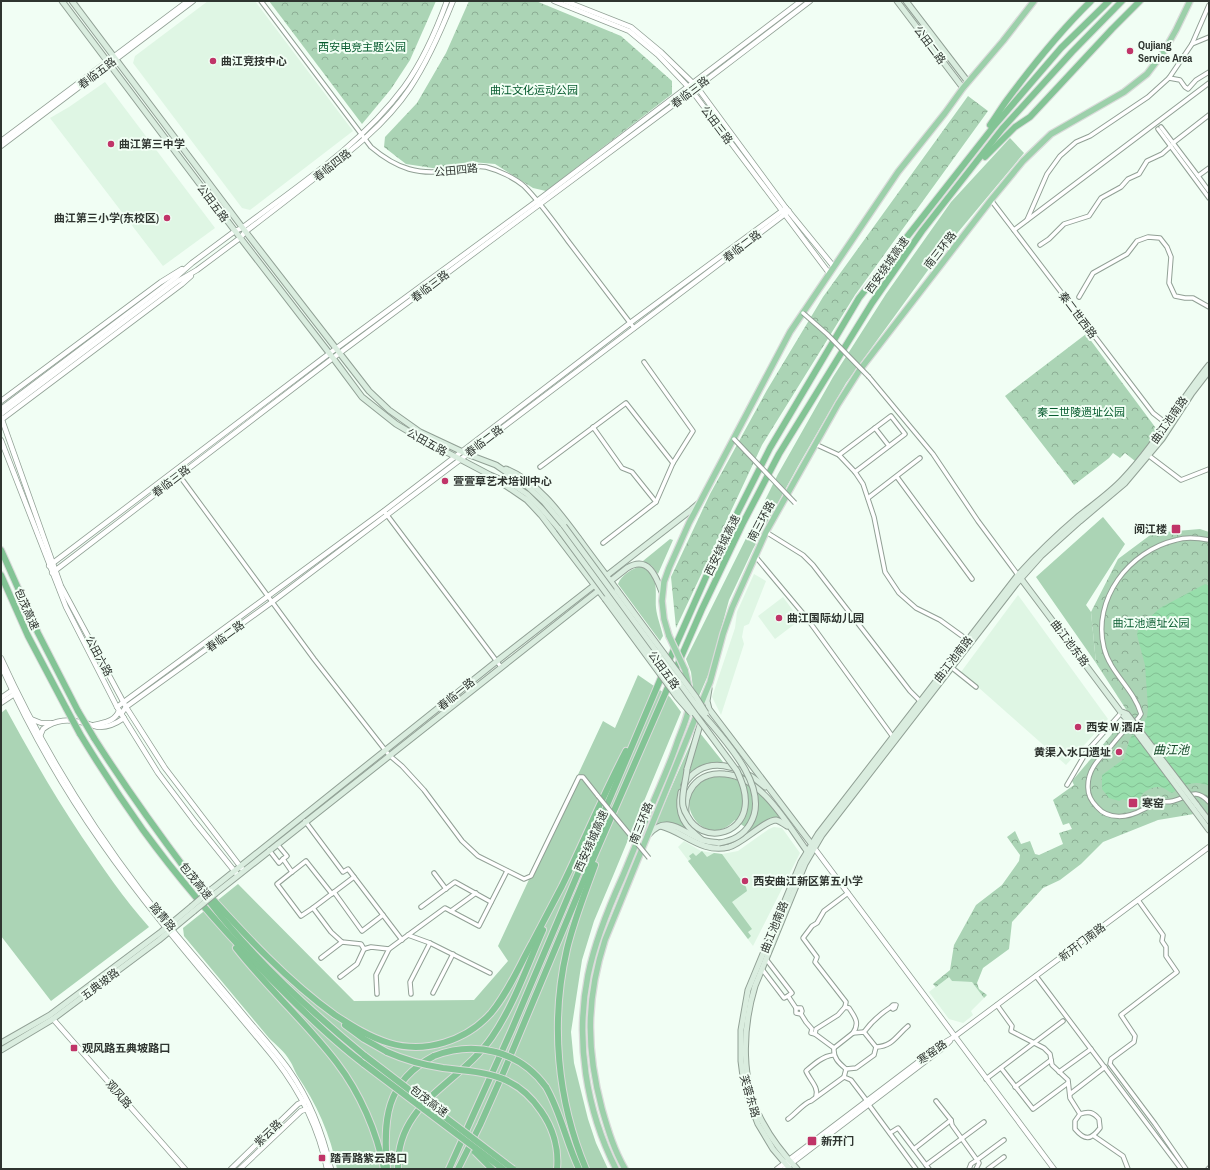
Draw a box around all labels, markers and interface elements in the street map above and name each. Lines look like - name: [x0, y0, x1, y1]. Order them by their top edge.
- street label: 公田二路: [911, 23, 949, 67]
- place label: Qujiang Service Area: [1138, 38, 1192, 65]
- park label: 西安电竞主题公园: [318, 40, 406, 54]
- marker: Qujiang Service Area: [1125, 46, 1135, 56]
- street label: 春临五路: [75, 54, 119, 92]
- place label: 曲江竞技中心: [221, 54, 287, 68]
- marker: 曲江竞技中心: [208, 56, 218, 66]
- street label: 春临三路: [668, 73, 712, 111]
- park label: 曲江文化运动公园: [490, 83, 578, 97]
- street label: 公田三路: [698, 103, 736, 147]
- place label: 曲江第三中学: [119, 137, 185, 151]
- marker: 曲江第三中学: [106, 139, 116, 149]
- street label: 春临四路: [310, 146, 354, 184]
- street label: 公田四路: [433, 161, 479, 179]
- street label: 公田五路: [194, 181, 232, 225]
- place label: 曲江第三小学(东校区): [54, 211, 159, 225]
- marker: 曲江第三小学(东校区): [162, 213, 172, 223]
- street label: 春临二路: [720, 227, 764, 265]
- street label: 南三环路: [921, 228, 959, 272]
- street label: 西安绕城高速: [862, 234, 912, 296]
- street label: 春临三路: [408, 267, 452, 305]
- street label: 秦二世西路: [1056, 289, 1100, 341]
- street label: 曲江池南路: [1147, 393, 1191, 447]
- park label: 秦二世陵遗址公园: [1037, 405, 1125, 419]
- street label: 春临二路: [462, 422, 506, 460]
- street label: 公田五路: [404, 425, 450, 459]
- street label: 春临三路: [149, 462, 193, 500]
- place label: 萱萱草艺术培训中心: [453, 474, 552, 488]
- marker: 萱萱草艺术培训中心: [440, 476, 450, 486]
- street label: 南三环路: [744, 498, 778, 544]
- street label: 西安绕城高速: [701, 512, 743, 578]
- place label: 阅江楼: [1134, 522, 1167, 536]
- marker: 阅江楼: [1170, 523, 1182, 535]
- street label: 包茂高速: [12, 586, 42, 632]
- place label: 曲江国际幼儿园: [787, 611, 864, 625]
- marker: 曲江国际幼儿园: [774, 613, 784, 623]
- park label: 曲江池遗址公园: [1113, 616, 1190, 630]
- street label: 春临二路: [203, 617, 247, 655]
- street label: 曲江池东路: [1048, 617, 1092, 669]
- street label: 公田六路: [82, 633, 116, 679]
- street label: 曲江池南路: [931, 633, 975, 685]
- street label: 公田五路: [645, 648, 683, 692]
- street label: 春临一路: [434, 675, 478, 713]
- place label: 西安 W 酒店: [1086, 720, 1144, 734]
- marker: 西安 W 酒店: [1073, 722, 1083, 732]
- water label: 曲江池: [1153, 742, 1190, 758]
- place label: 黄渠入水口遗址: [1034, 745, 1111, 759]
- marker: 黄渠入水口遗址: [1114, 747, 1124, 757]
- place label: 寒窑: [1142, 796, 1164, 810]
- marker: 寒窑: [1127, 797, 1139, 809]
- street label: 南三环路: [626, 800, 656, 846]
- street label: 西安绕城高速: [571, 808, 611, 874]
- street label: 包茂高速: [177, 859, 215, 903]
- place label: 西安曲江新区第五小学: [753, 874, 863, 888]
- marker: 西安曲江新区第五小学: [740, 876, 750, 886]
- street label: 曲江池南路: [757, 899, 791, 955]
- street label: 踏青路: [147, 900, 179, 934]
- street label: 新开门南路: [1056, 920, 1108, 964]
- street label: 五典坡路: [78, 965, 122, 1003]
- street label: 寒窑路: [914, 1037, 950, 1067]
- place label: 观风路五典坡路口: [82, 1041, 170, 1055]
- marker: 观风路五典坡路口: [69, 1043, 79, 1053]
- street label: 芙蓉东路: [737, 1073, 763, 1119]
- street label: 观风路: [103, 1077, 135, 1111]
- street label: 包茂高速: [407, 1082, 451, 1120]
- street label: 紫云路: [251, 1117, 285, 1149]
- place label: 新开门: [821, 1134, 854, 1148]
- marker: 新开门: [806, 1135, 818, 1147]
- place label: 踏青路紫云路口: [330, 1151, 407, 1165]
- marker: 踏青路紫云路口: [317, 1153, 327, 1163]

